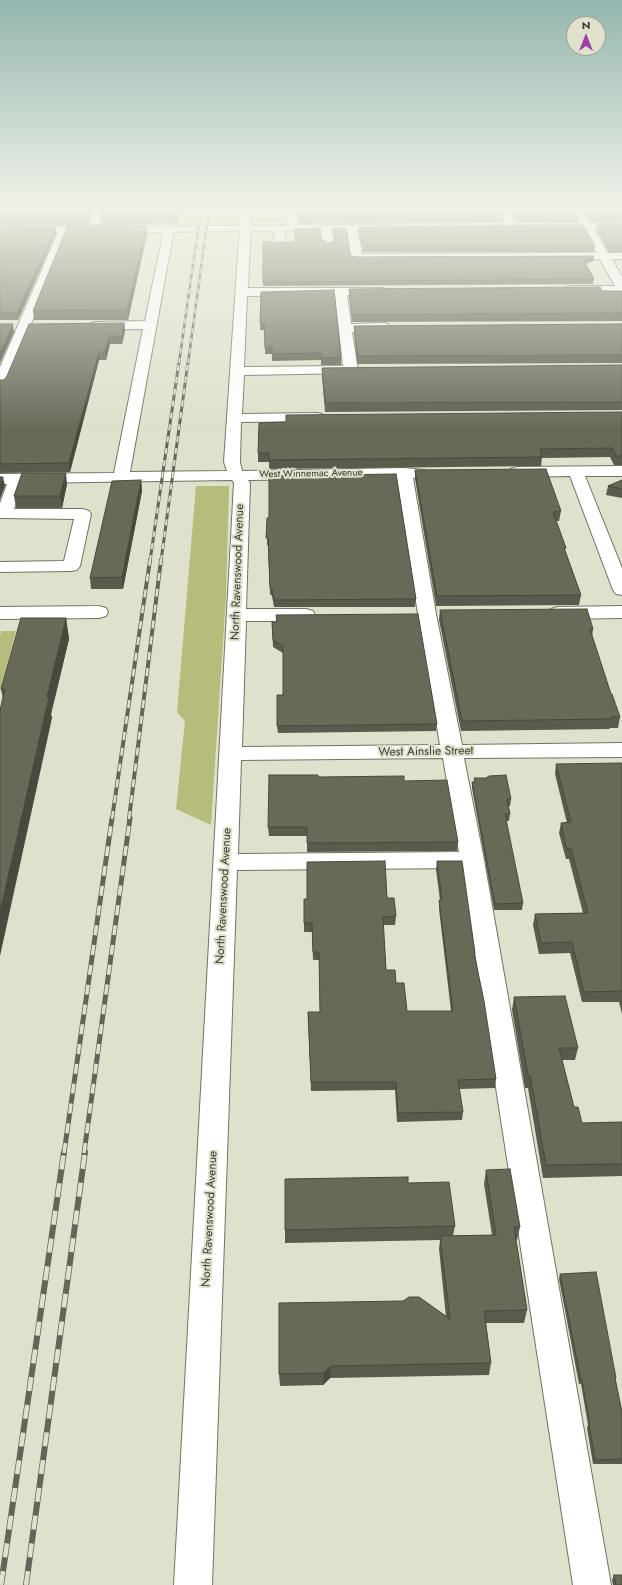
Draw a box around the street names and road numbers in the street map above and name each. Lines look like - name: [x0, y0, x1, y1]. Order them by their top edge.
- street label: West Winnemac Avenue: [259, 467, 363, 481]
- street label: North Ravenswood Avenue: [228, 504, 248, 640]
- street label: West Ainslie Street: [378, 744, 474, 760]
- street label: North Ravenswood Avenue: [213, 827, 235, 965]
- street label: North Ravenswood Avenue: [199, 1150, 221, 1288]

